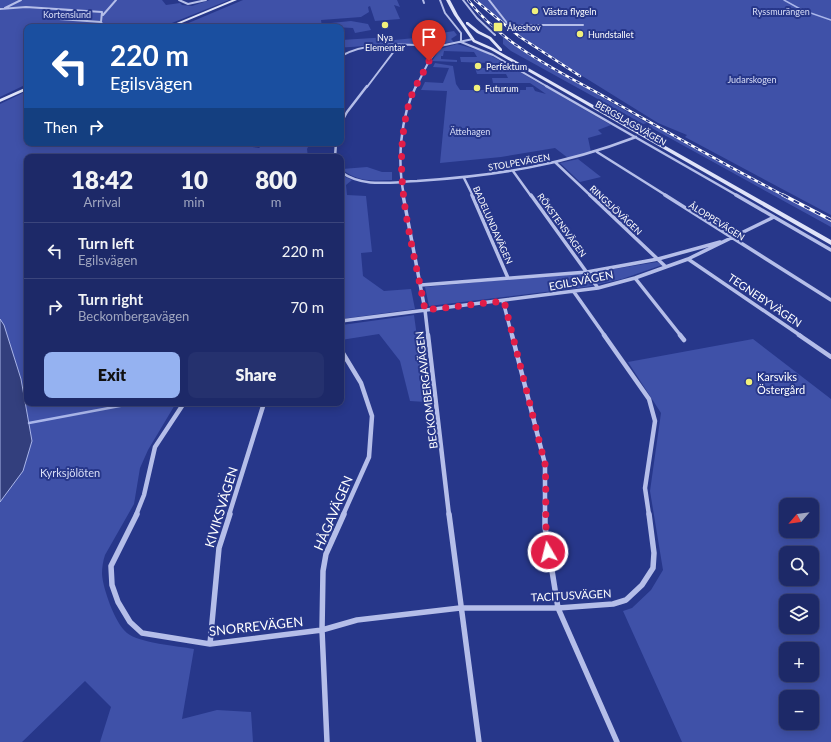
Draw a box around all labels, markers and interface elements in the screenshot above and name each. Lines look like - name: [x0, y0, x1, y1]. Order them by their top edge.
- marker: Västra flygeln: [530, 6, 540, 16]
- place label: Västra flygeln: [543, 6, 596, 17]
- park label: Ryssmurängen: [752, 6, 810, 17]
- park label: Kortenslund: [43, 9, 91, 20]
- marker: Nya Elementar: [380, 20, 390, 30]
- pin: [412, 20, 446, 61]
- marker: Åkeshov: [492, 21, 504, 33]
- place label: Åkeshov: [507, 22, 541, 33]
- icon: arrive: [418, 26, 440, 48]
- marker: Hundstallet: [575, 29, 585, 39]
- place label: Hundstallet: [588, 29, 634, 40]
- place label: Nya Elementar: [365, 32, 406, 53]
- text: 220 m: [110, 38, 189, 72]
- icon: left: [44, 40, 96, 92]
- marker: Perfektum: [473, 61, 483, 71]
- place label: Perfektum: [486, 61, 527, 72]
- text: Egilsvägen: [110, 72, 193, 94]
- park label: Judarskogen: [727, 74, 777, 85]
- marker: Futurum: [472, 83, 482, 93]
- place label: Futurum: [485, 83, 519, 94]
- street label: BERGSLAGSVÄGEN: [594, 98, 669, 148]
- icon: right: [85, 116, 107, 138]
- text: Then: [44, 118, 77, 136]
- park label: Ättehagen: [450, 126, 490, 137]
- street label: STOLPEVÄGEN: [487, 151, 551, 173]
- text: 18:42: [71, 165, 133, 194]
- text: 10: [180, 165, 208, 194]
- text: 800: [255, 165, 297, 194]
- street label: RINGSJÖVÄGEN: [588, 183, 645, 237]
- street label: BADELUNDAVÄGEN: [471, 184, 515, 266]
- street label: RÖKSTENSVÄGEN: [535, 191, 589, 259]
- text: Arrival: [83, 194, 121, 210]
- text: min: [184, 194, 205, 210]
- text: m: [271, 194, 281, 210]
- street label: ÅLOPPEVÄGEN: [687, 199, 747, 243]
- text: Turn left: [78, 234, 134, 252]
- icon: left: [44, 240, 66, 262]
- text: 220 m: [282, 242, 324, 260]
- text: Egilsvägen: [78, 252, 138, 268]
- street label: EGILSVÄGEN: [548, 267, 614, 293]
- street label: TEGNEBYVÄGEN: [726, 271, 804, 329]
- text: Turn right: [78, 290, 143, 308]
- icon: right: [44, 296, 66, 318]
- text: 70 m: [290, 298, 324, 316]
- text: Beckombergavägen: [78, 308, 189, 324]
- street label: BECKOMBERGAVÄGEN: [412, 330, 440, 450]
- button: Exit: [44, 352, 180, 398]
- button: Share: [188, 352, 324, 398]
- place label: Karsviks Östergård: [757, 370, 805, 396]
- marker: Karsviks Östergård: [744, 377, 754, 387]
- street label: KIVIKSVÄGEN: [201, 465, 241, 549]
- park label: Kyrksjölöten: [40, 466, 100, 479]
- street label: HÅGAVÄGEN: [310, 473, 356, 553]
- north arrow: [779, 498, 819, 538]
- map controls: [779, 498, 819, 730]
- position arrow: [527, 531, 569, 573]
- button: search: [779, 546, 819, 586]
- street label: TACITUSVÄGEN: [530, 586, 612, 604]
- button: layers: [779, 594, 819, 634]
- street label: SNORREVÄGEN: [208, 613, 304, 639]
- button: +: [779, 642, 819, 682]
- button: −: [779, 690, 819, 730]

